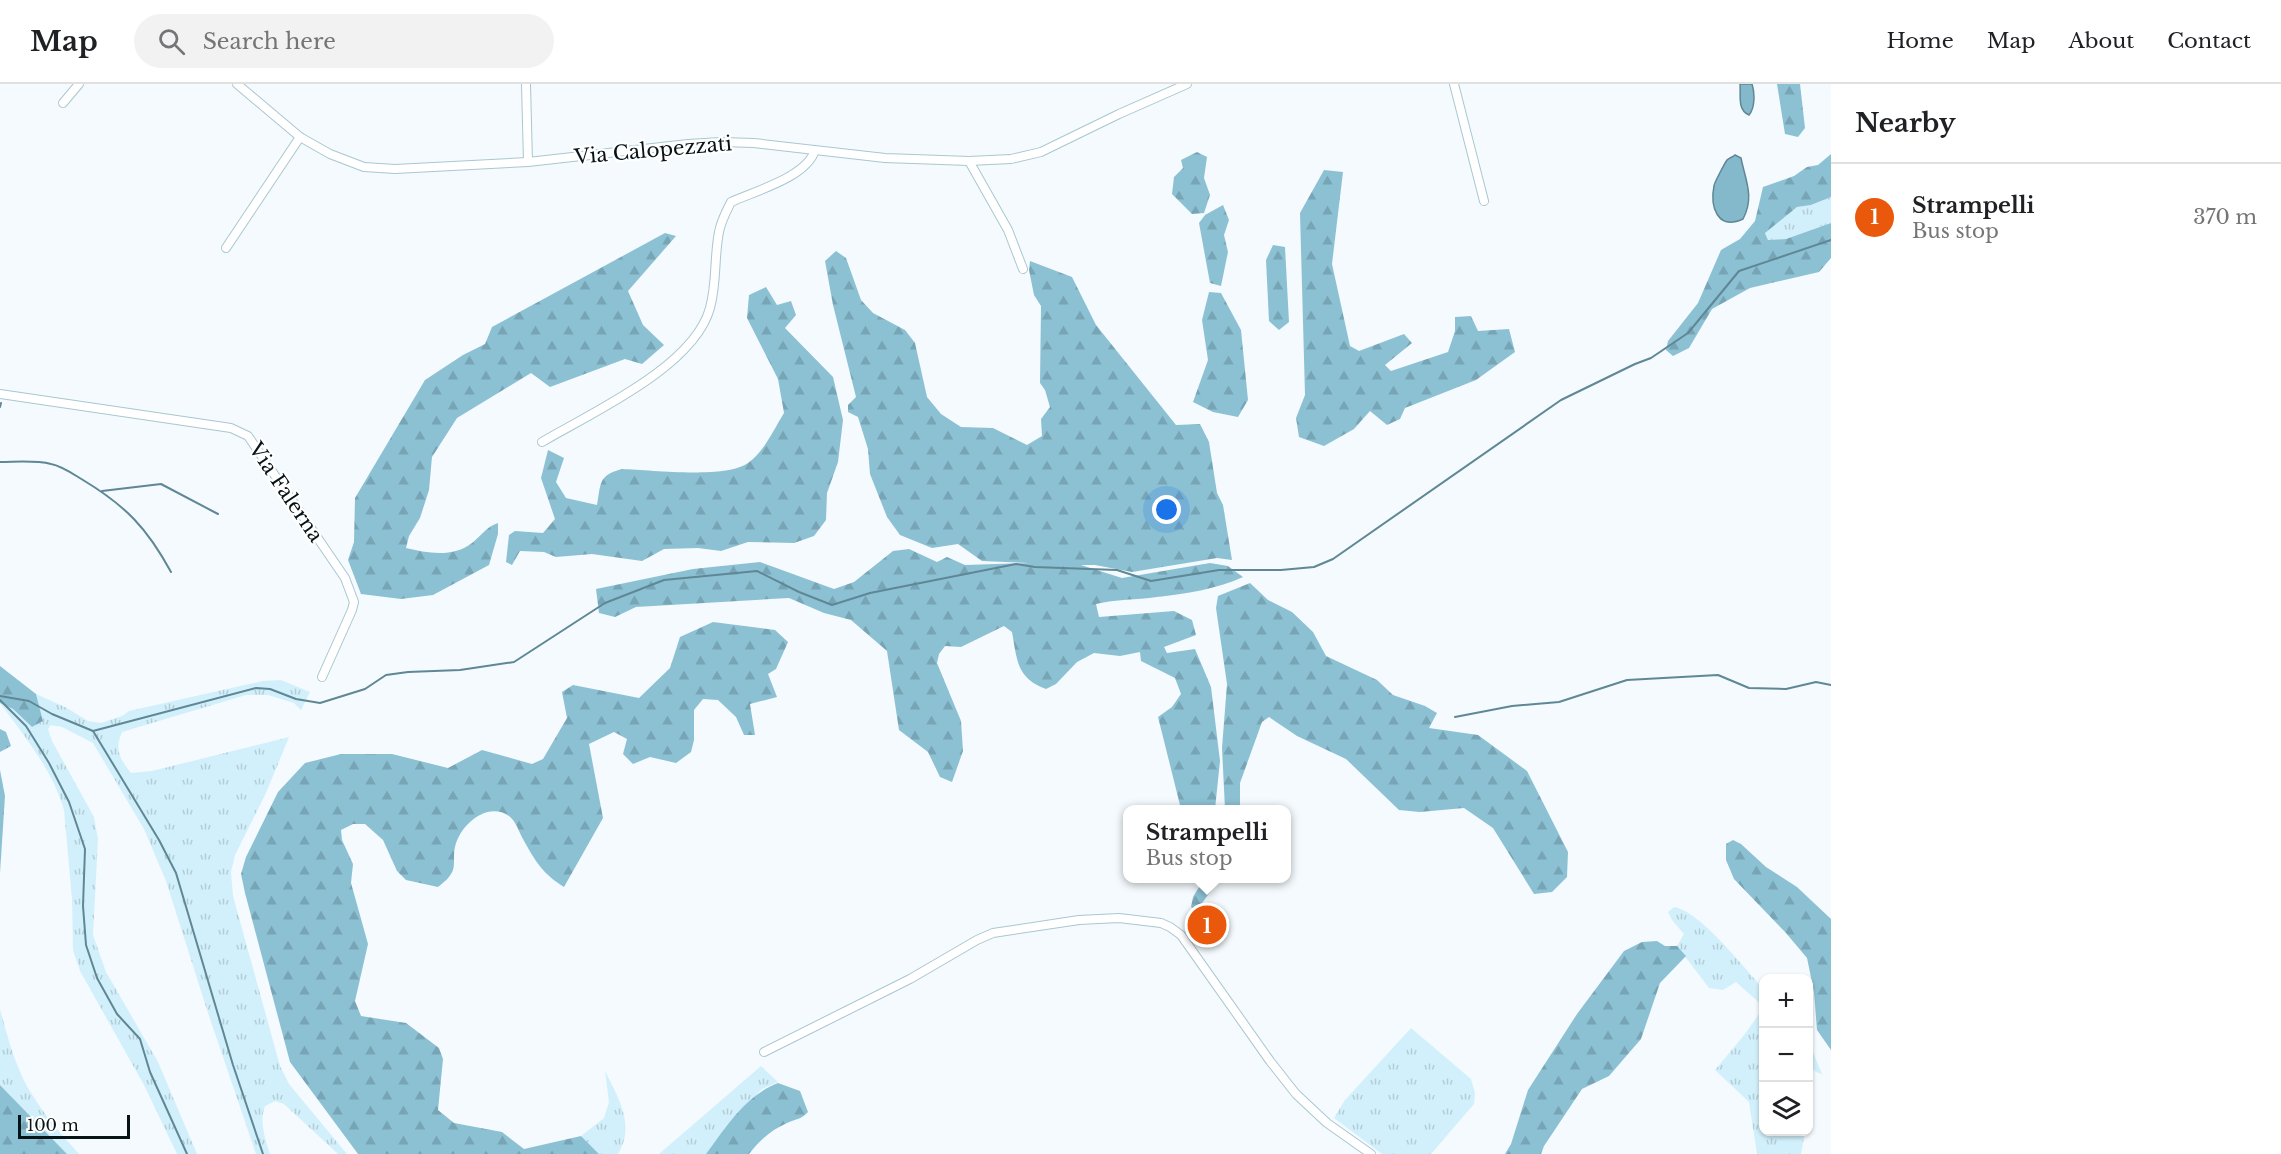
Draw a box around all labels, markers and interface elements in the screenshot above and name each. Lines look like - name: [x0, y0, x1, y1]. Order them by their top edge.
- search box: [134, 14, 554, 68]
- text: Map: [30, 24, 98, 59]
- icon: search: [155, 25, 188, 58]
- text: Search here: [203, 28, 336, 55]
- text: Home: [1887, 28, 1954, 54]
- text: Map: [1987, 28, 2035, 54]
- text: About: [2068, 28, 2134, 54]
- text: Contact: [2167, 28, 2251, 54]
- text: Nearby: [1855, 107, 1956, 139]
- street label: Via Calopezzati: [572, 131, 733, 169]
- text: Strampelli: [1912, 192, 2035, 219]
- text: 1: [1870, 205, 1879, 229]
- text: 370 m: [2193, 205, 2257, 229]
- text: Bus stop: [1912, 219, 1999, 243]
- street label: Via Falerna: [243, 437, 329, 547]
- your location: [1152, 495, 1181, 524]
- popup: [1123, 805, 1291, 883]
- text: Strampelli: [1146, 819, 1268, 846]
- text: Bus stop: [1146, 846, 1232, 870]
- pin: 1: [1188, 902, 1226, 948]
- map controls: [1759, 974, 1813, 1136]
- button: +: [1759, 974, 1813, 1028]
- button: −: [1759, 1028, 1813, 1082]
- button: layers: [1759, 1082, 1813, 1136]
- scale bar: [18, 1112, 130, 1140]
- text: 100 m: [27, 1115, 79, 1135]

